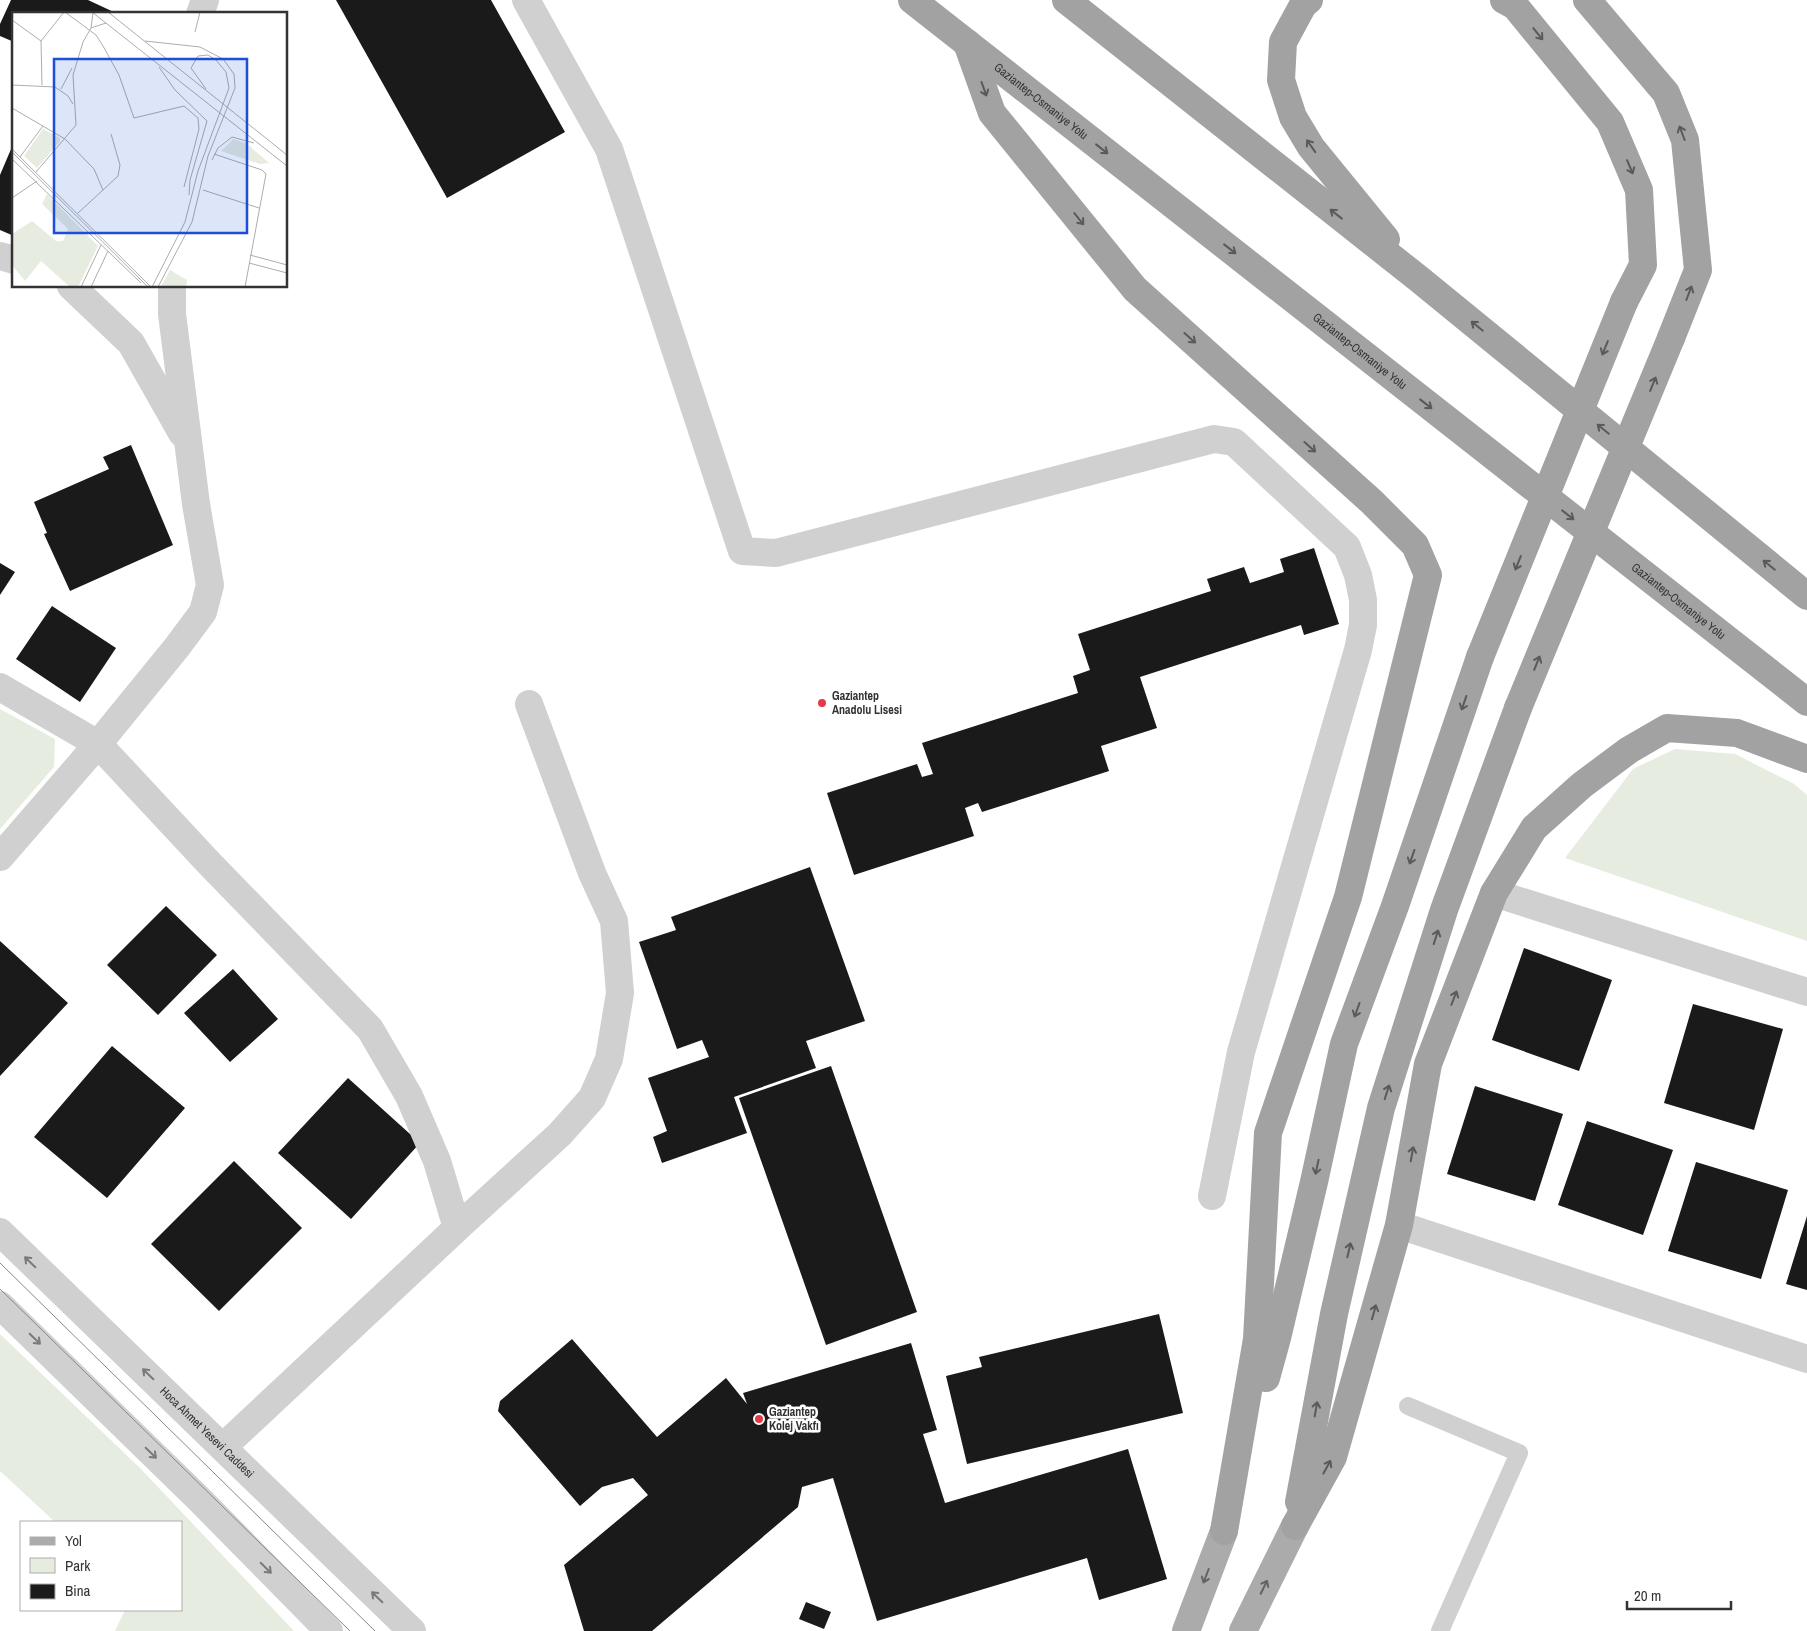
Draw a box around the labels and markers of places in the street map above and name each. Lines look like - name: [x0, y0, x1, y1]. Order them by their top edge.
- place label: Gaziantep Anadolu Lisesi: [832, 688, 902, 718]
- marker: Gaziantep Anadolu Lisesi: [816, 697, 828, 709]
- place label: Gaziantep Kolej Vakfı: [769, 1404, 819, 1434]
- marker: Gaziantep Kolej Vakfı: [753, 1413, 765, 1425]

